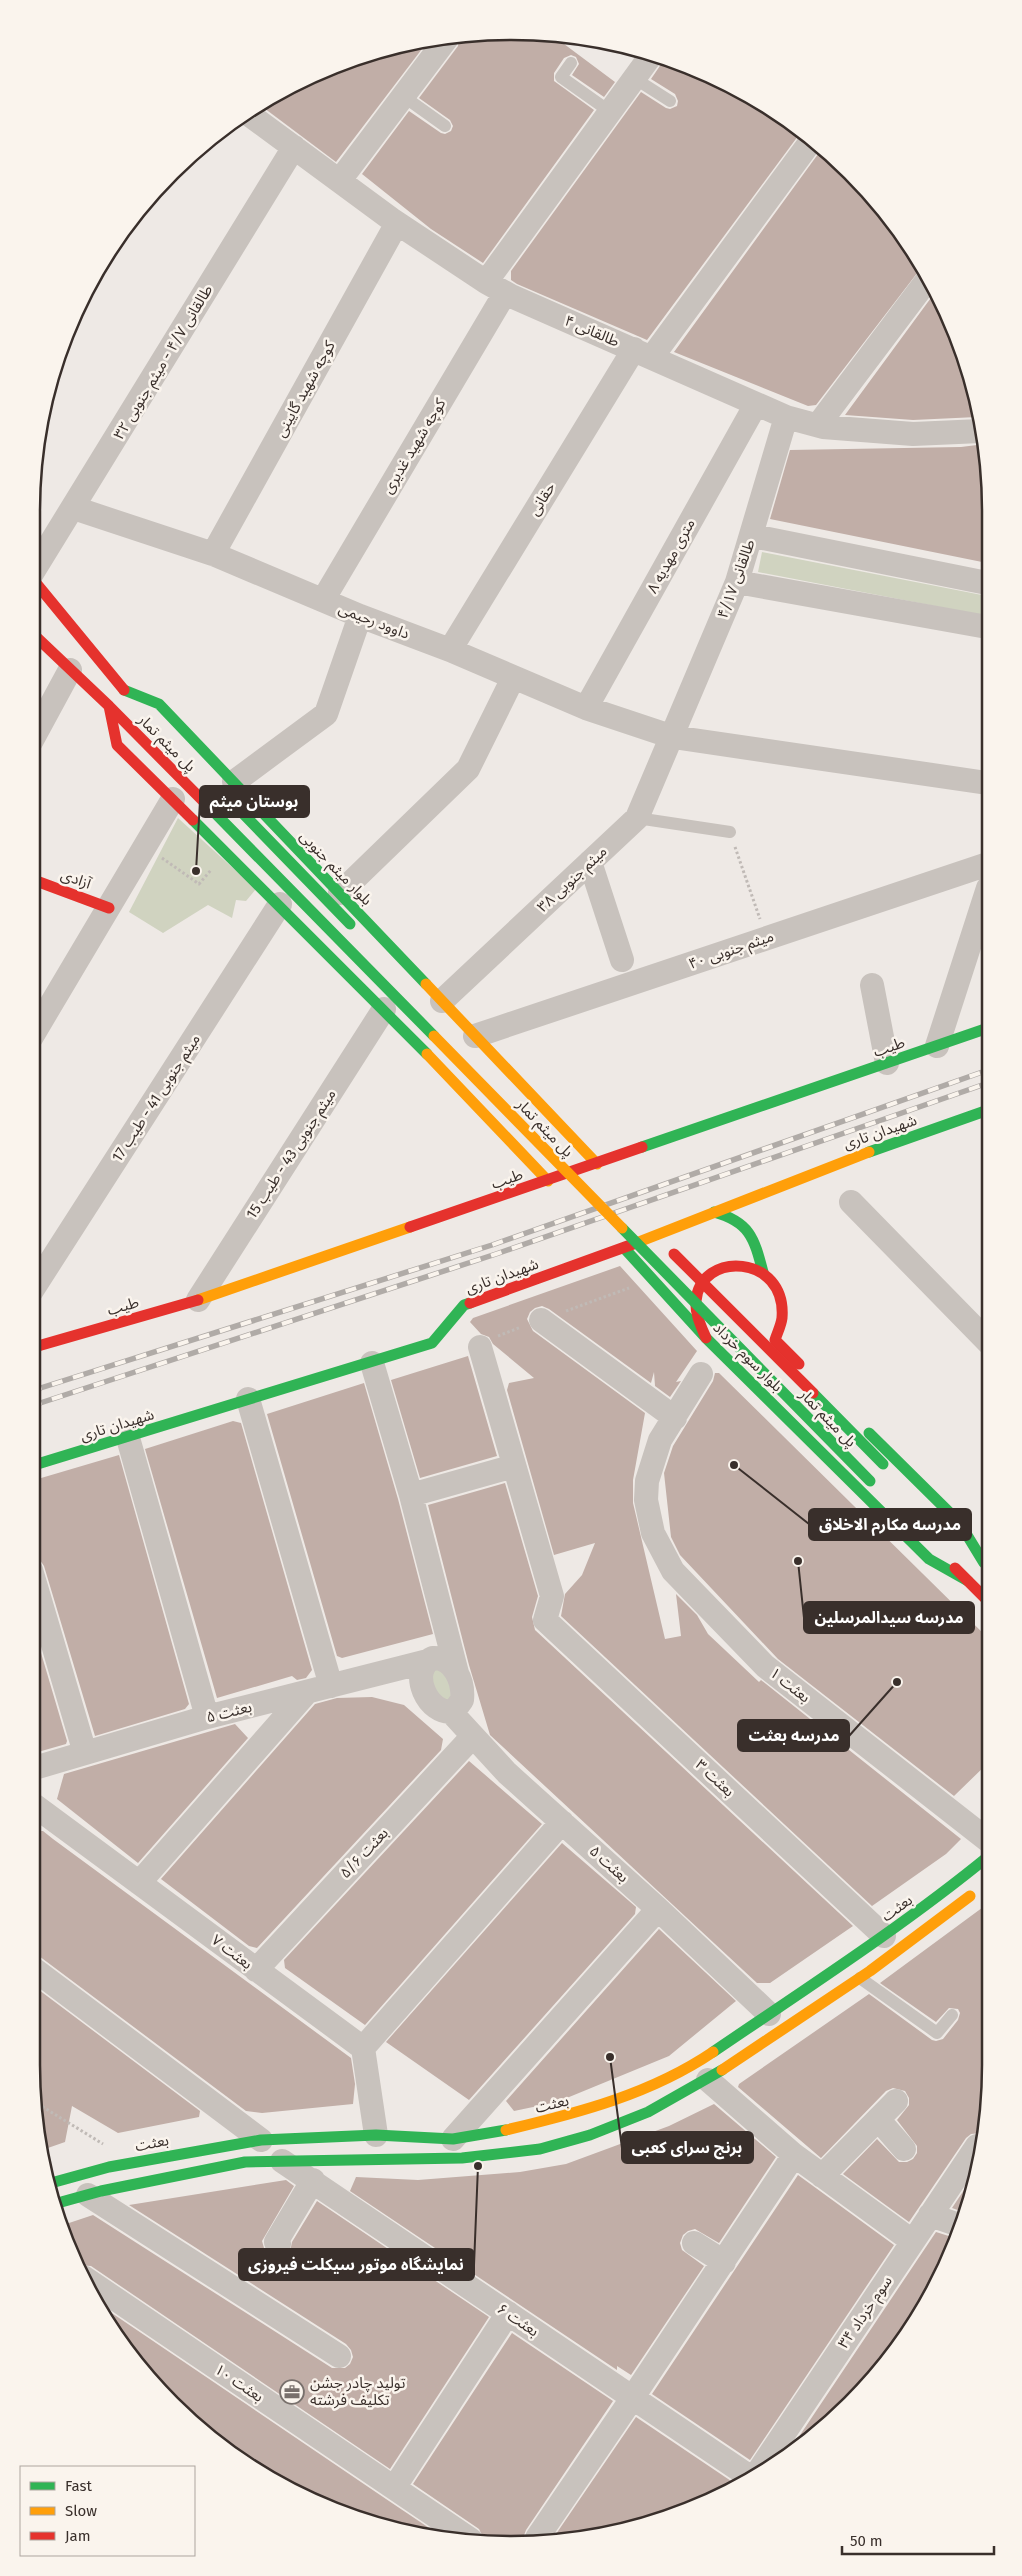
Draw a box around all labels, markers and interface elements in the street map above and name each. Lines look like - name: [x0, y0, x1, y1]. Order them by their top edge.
- street label: طالقانی ۴/۷ - میثم جنوبی ۳۲: [110, 282, 218, 444]
- street label: طالقانی ۴: [562, 311, 622, 351]
- street label: کوچه شهید گایینی: [271, 337, 340, 441]
- street label: کوچه شهید غدیری: [379, 395, 451, 497]
- street label: حقانی: [525, 479, 559, 519]
- street label: ۸ متری مهدیه: [643, 516, 699, 596]
- street label: طالقانی ۴/۱۷: [713, 537, 759, 621]
- street label: داوود رحیمی: [336, 599, 412, 643]
- street label: پل میثم تمار: [132, 710, 199, 777]
- callout: بوستان میثم: [200, 786, 309, 817]
- text: بوستان میثم: [210, 792, 298, 814]
- street label: بلوار میثم جنوبی: [295, 827, 376, 910]
- street label: میثم جنوبی ۳۸: [533, 842, 612, 917]
- street label: آزادی: [58, 865, 94, 893]
- street label: میثم جنوبی ۴۰: [686, 927, 777, 975]
- street label: میثم جنوبی 41 - طیب 17: [108, 1031, 206, 1166]
- street label: طیب: [871, 1033, 907, 1061]
- street label: میثم جنوبی 43 - طیب 15: [242, 1086, 341, 1223]
- street label: پل میثم تمار: [511, 1094, 577, 1162]
- street label: شهیدان تاری: [841, 1111, 919, 1153]
- street label: طیب: [489, 1165, 525, 1193]
- street label: شهیدان تاری: [463, 1254, 541, 1298]
- street label: طیب: [105, 1293, 141, 1319]
- street label: بلوار سوم خرداد: [708, 1318, 787, 1397]
- street label: پل میثم تمار: [794, 1384, 860, 1452]
- street label: شهیدان تاری: [78, 1405, 156, 1445]
- callout: مدرسه مکارم الاخلاق: [809, 1509, 971, 1540]
- text: مدرسه مکارم الاخلاق: [819, 1515, 961, 1536]
- callout: مدرسه سیدالمرسلین: [804, 1602, 974, 1633]
- text: مدرسه سیدالمرسلین: [814, 1608, 964, 1627]
- street label: بعثت ۱: [766, 1664, 814, 1706]
- street label: بعثت ۵: [204, 1698, 254, 1726]
- callout: مدرسه بعثت: [738, 1720, 849, 1751]
- text: مدرسه بعثت: [748, 1726, 840, 1745]
- street label: بعثت ۳: [692, 1756, 738, 1800]
- street label: بعثت ۵/۶: [336, 1824, 392, 1882]
- street label: بعثت ۵: [586, 1842, 632, 1886]
- street label: بعثت: [878, 1891, 916, 1925]
- street label: بعثت ۷: [208, 1931, 256, 1973]
- street label: بعثت: [533, 2091, 571, 2117]
- street label: بعثت: [134, 2131, 170, 2155]
- callout: برنج سرای کعبی: [622, 2132, 753, 2163]
- text: برنج سرای کعبی: [632, 2138, 742, 2160]
- callout: نمایشگاه موتور سیکلت فیروزی: [239, 2249, 474, 2280]
- text: نمایشگاه موتور سیکلت فیروزی: [248, 2255, 464, 2274]
- street label: سوم خرداد ۳۴: [834, 2272, 898, 2353]
- street label: بعثت ۶: [494, 2300, 542, 2340]
- street label: بعثت ۱۰: [211, 2360, 267, 2406]
- place label: تولید چادر جشن تکلیف فرشته: [310, 2374, 405, 2409]
- office icon: تولید چادر جشن تکلیف فرشته: [279, 2379, 305, 2405]
- legend: [20, 2466, 195, 2556]
- text: Fast: [65, 2477, 92, 2495]
- text: Slow: [65, 2502, 97, 2520]
- scale bar: [842, 2524, 994, 2556]
- text: Jam: [65, 2527, 91, 2545]
- text: 50 m: [850, 2532, 883, 2550]

